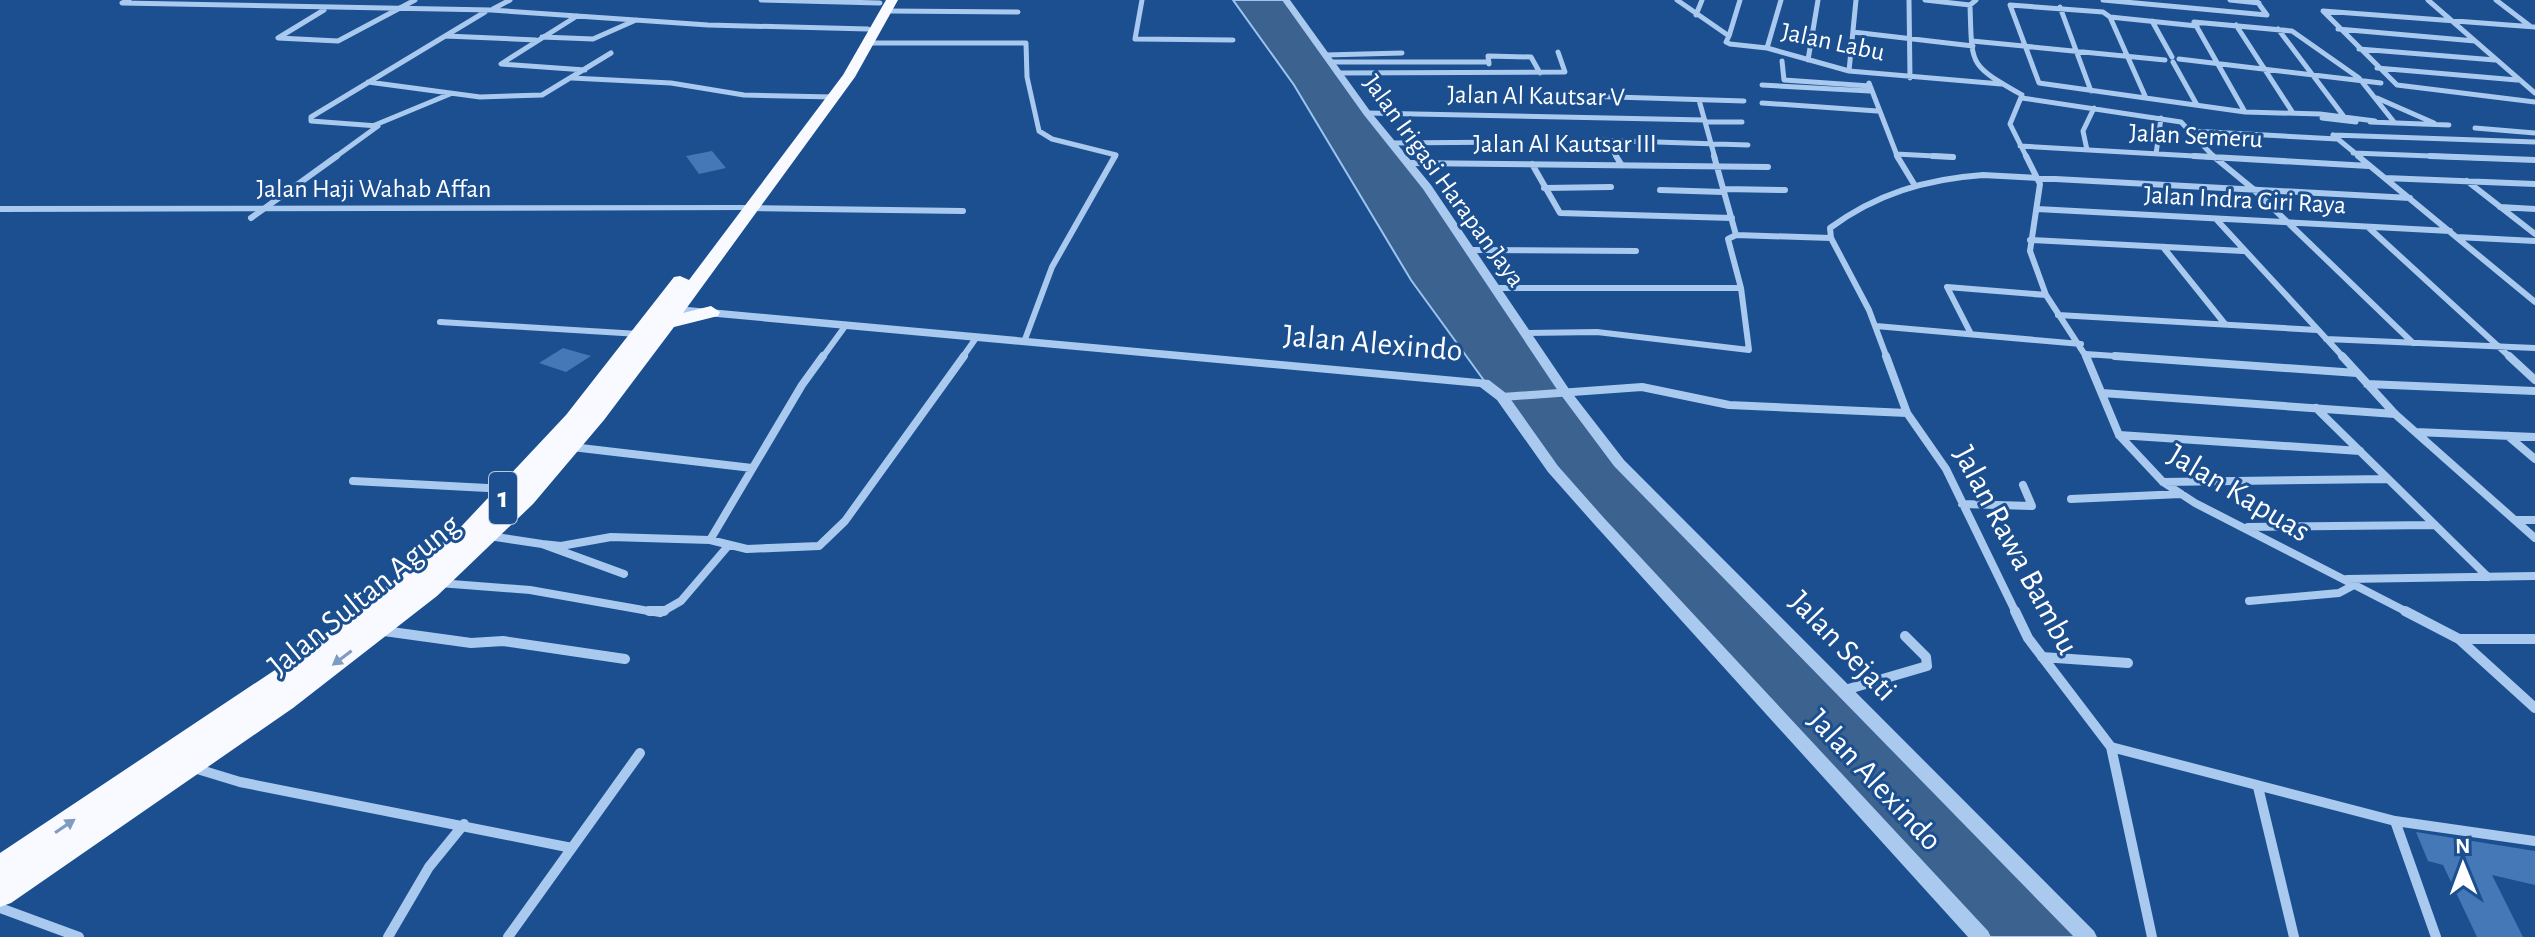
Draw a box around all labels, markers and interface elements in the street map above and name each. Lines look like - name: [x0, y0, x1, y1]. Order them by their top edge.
- street label: Jalan Labu: [1779, 18, 1887, 66]
- street label: Jalan Irigasi Harapan Jaya: [1358, 70, 1530, 292]
- street label: Jalan Al Kautsar V: [1447, 81, 1625, 111]
- street label: Jalan Semeru: [2129, 120, 2263, 152]
- street label: Jalan Al Kautsar III: [1473, 131, 1657, 157]
- street label: Jalan Haji Wahab Affan: [257, 176, 491, 202]
- street label: Jalan Indra Giri Raya: [2143, 182, 2347, 218]
- street label: Jalan Alexindo: [1282, 319, 1464, 367]
- street label: Jalan Kapuas: [2162, 438, 2316, 548]
- street label: Jalan Rawa Bambu: [1948, 441, 2084, 659]
- road number: 1: [489, 472, 517, 524]
- street label: Jalan Sultan Agung: [262, 508, 466, 682]
- street label: Jalan Sejati: [1783, 585, 1903, 707]
- one-way arrow: [332, 649, 352, 665]
- street label: Jalan Alexindo: [1802, 703, 1948, 857]
- one-way arrow: [54, 819, 75, 834]
- north arrow: [2423, 825, 2503, 905]
- text: N: [2455, 835, 2471, 857]

